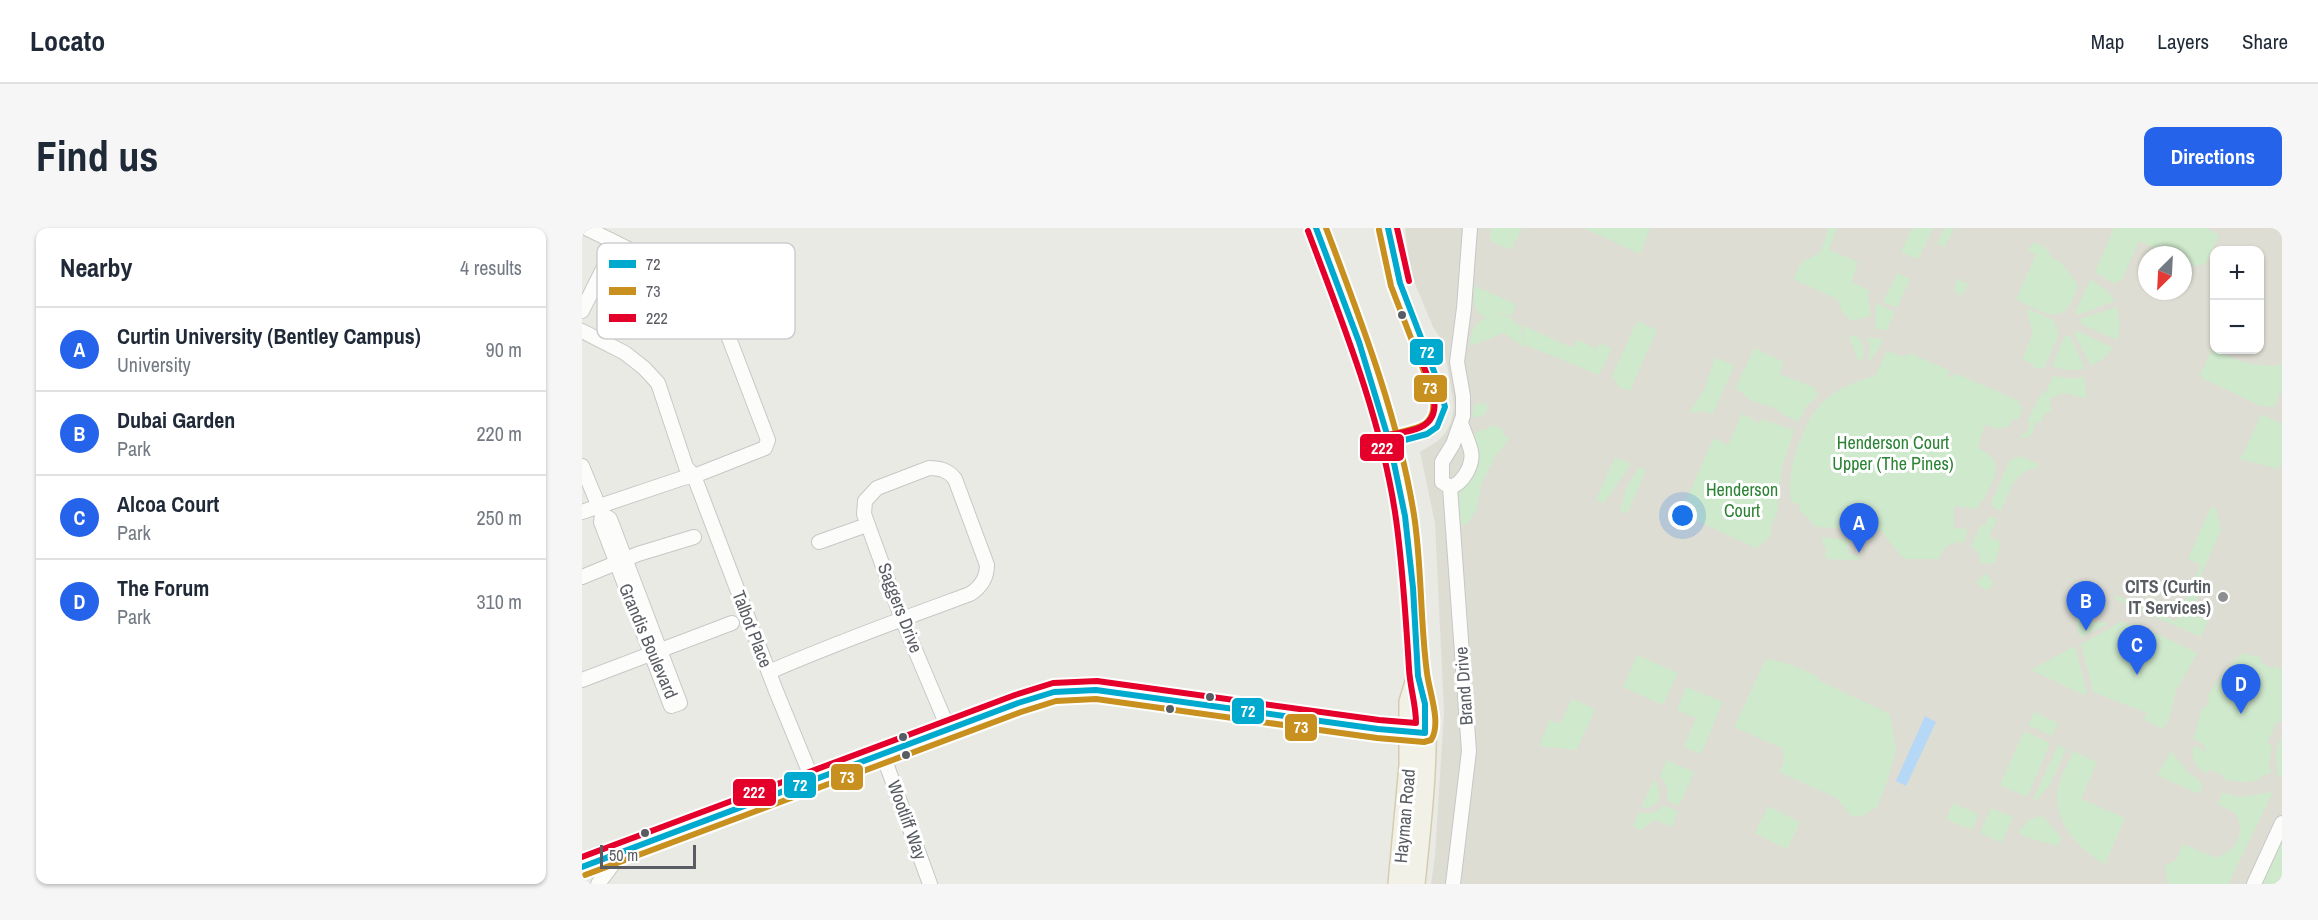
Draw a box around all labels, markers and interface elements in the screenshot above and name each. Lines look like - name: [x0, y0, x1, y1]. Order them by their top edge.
- text: Locato: [30, 22, 105, 60]
- text: Map: [2091, 27, 2124, 56]
- text: Layers: [2157, 27, 2209, 56]
- text: Share: [2242, 27, 2288, 56]
- button: Directions: [2144, 127, 2282, 186]
- text: Find us: [36, 128, 158, 184]
- legend: [597, 243, 795, 339]
- north arrow: [2138, 246, 2192, 300]
- map controls: [2210, 246, 2264, 354]
- button: +: [2210, 246, 2264, 300]
- text: Nearby: [60, 250, 132, 285]
- text: 72: [646, 253, 661, 275]
- text: 4 results: [460, 254, 522, 281]
- text: 73: [646, 280, 661, 302]
- button: −: [2210, 300, 2264, 354]
- text: 222: [646, 307, 668, 329]
- unlabelled marker: [1396, 309, 1408, 321]
- text: Curtin University (Bentley Campus): [117, 321, 421, 351]
- text: A: [74, 336, 85, 363]
- text: 90 m: [486, 336, 522, 363]
- line badge: 72: [1409, 338, 1444, 366]
- text: 72: [1420, 341, 1434, 363]
- text: University: [117, 351, 191, 378]
- line badge: 73: [1413, 374, 1448, 403]
- text: 73: [1423, 377, 1437, 399]
- text: Dubai Garden: [117, 405, 235, 435]
- text: B: [74, 420, 85, 447]
- text: 220 m: [476, 420, 522, 447]
- park label: Henderson Court Upper (The Pines): [1832, 430, 1954, 476]
- line badge: 222: [1359, 433, 1405, 462]
- text: Park: [117, 435, 151, 462]
- text: 222: [1371, 437, 1393, 459]
- park label: Henderson Court: [1706, 477, 1778, 523]
- text: Alcoa Court: [117, 489, 219, 519]
- your location: [1668, 501, 1697, 530]
- text: C: [74, 504, 85, 531]
- text: 250 m: [476, 504, 522, 531]
- pin: A: [1840, 504, 1878, 553]
- text: Park: [117, 519, 151, 546]
- street label: Saggers Drive: [872, 559, 929, 656]
- text: The Forum: [117, 573, 209, 603]
- place label: CITS (Curtin IT Services): [2125, 574, 2211, 620]
- street label: Grandis Boulevard: [613, 579, 684, 702]
- pin: B: [2066, 582, 2106, 631]
- street label: Talbot Place: [726, 587, 779, 671]
- text: D: [74, 588, 85, 615]
- text: 310 m: [476, 588, 522, 615]
- marker: CITS (Curtin IT Services): [2216, 590, 2230, 604]
- text: Park: [117, 603, 151, 630]
- pin: C: [2118, 626, 2156, 675]
- street label: Brand Drive: [1448, 646, 1479, 726]
- pin: D: [2222, 664, 2260, 714]
- unlabelled marker: [1204, 691, 1216, 703]
- line badge: 72: [1231, 697, 1265, 725]
- text: 72: [1241, 700, 1255, 722]
- unlabelled marker: [1164, 703, 1176, 715]
- line badge: 73: [1284, 713, 1318, 742]
- text: 73: [1294, 716, 1308, 738]
- unlabelled marker: [897, 731, 909, 743]
- unlabelled marker: [900, 749, 912, 761]
- line badge: 73: [830, 763, 864, 791]
- text: 73: [840, 766, 854, 788]
- street label: Hayman Road: [1388, 768, 1421, 864]
- line badge: 72: [783, 771, 817, 799]
- text: 72: [793, 774, 807, 796]
- street label: Wootliff Way: [882, 777, 934, 864]
- line badge: 222: [732, 778, 777, 807]
- text: 222: [743, 781, 765, 803]
- unlabelled marker: [639, 827, 651, 839]
- scale bar: [600, 842, 696, 870]
- text: 50 m: [609, 844, 638, 866]

